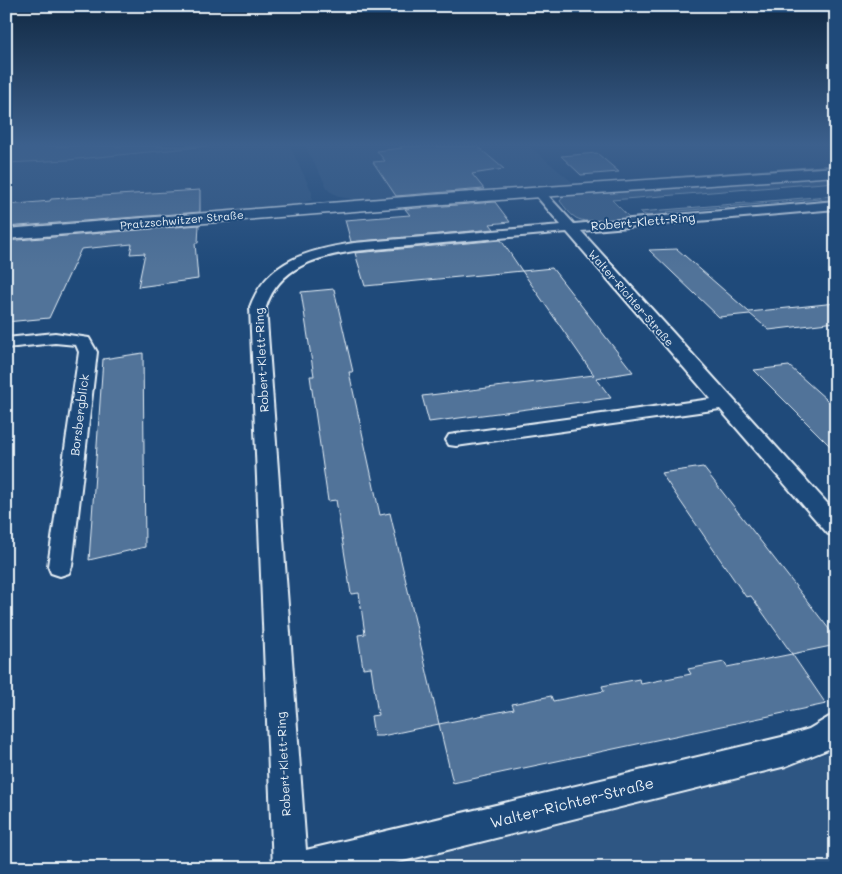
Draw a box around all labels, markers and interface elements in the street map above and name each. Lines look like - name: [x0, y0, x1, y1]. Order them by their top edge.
- street label: Pratzschwitzer Straße: [120, 207, 245, 232]
- street label: Robert-Klett-Ring: [590, 208, 696, 234]
- street label: Walter-Richter-Straße: [585, 246, 678, 349]
- street label: Robert-Klett-Ring: [250, 307, 272, 413]
- street label: Borsbergblick: [66, 373, 92, 457]
- street label: Robert-Klett-Ring: [272, 711, 294, 817]
- street label: Walter-Richter-Straße: [488, 772, 656, 832]

